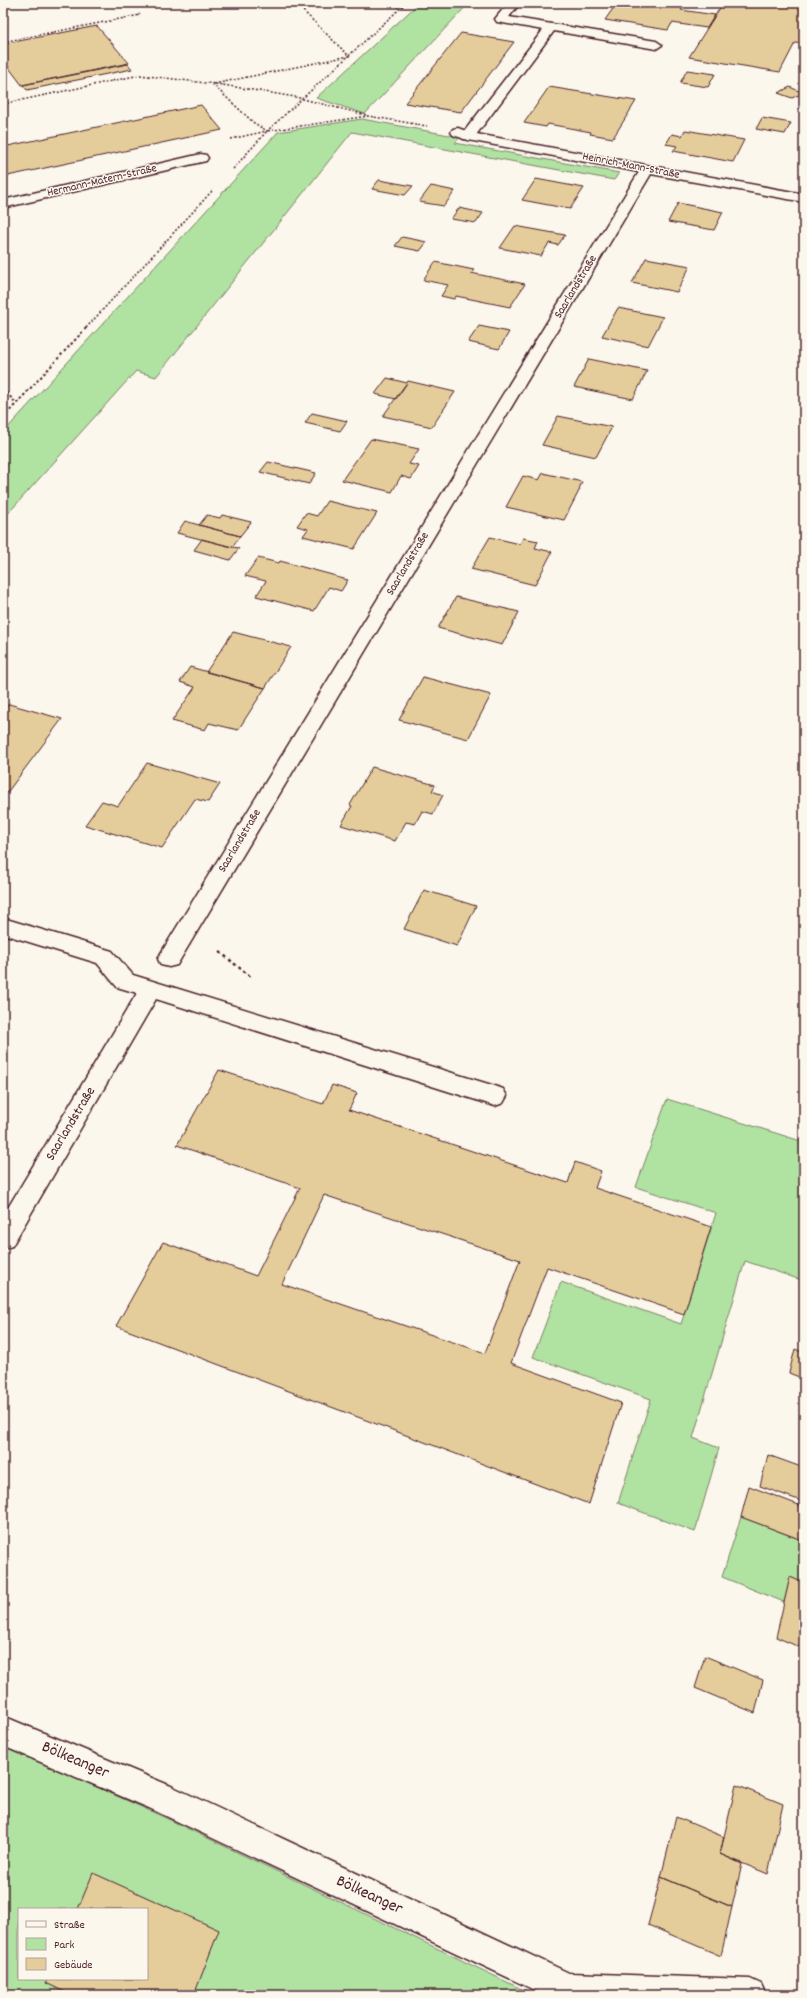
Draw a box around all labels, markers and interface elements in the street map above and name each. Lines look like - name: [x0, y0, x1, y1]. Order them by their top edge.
- street label: Heinrich-Mann-Straße: [581, 148, 681, 184]
- street label: Hermann-Matern-Straße: [45, 160, 159, 202]
- street label: Saarlandstraße: [550, 252, 602, 322]
- street label: Saarlandstraße: [382, 529, 434, 599]
- street label: Saarlandstraße: [214, 806, 266, 876]
- street label: Saarlandstraße: [41, 1083, 101, 1165]
- street label: Bölkeanger: [38, 1736, 113, 1786]
- street label: Bölkeanger: [332, 1870, 407, 1922]
- legend: [18, 1908, 148, 1980]
- text: Straße: [54, 1917, 85, 1934]
- text: Park: [54, 1937, 75, 1954]
- text: Gebäude: [54, 1957, 93, 1974]

